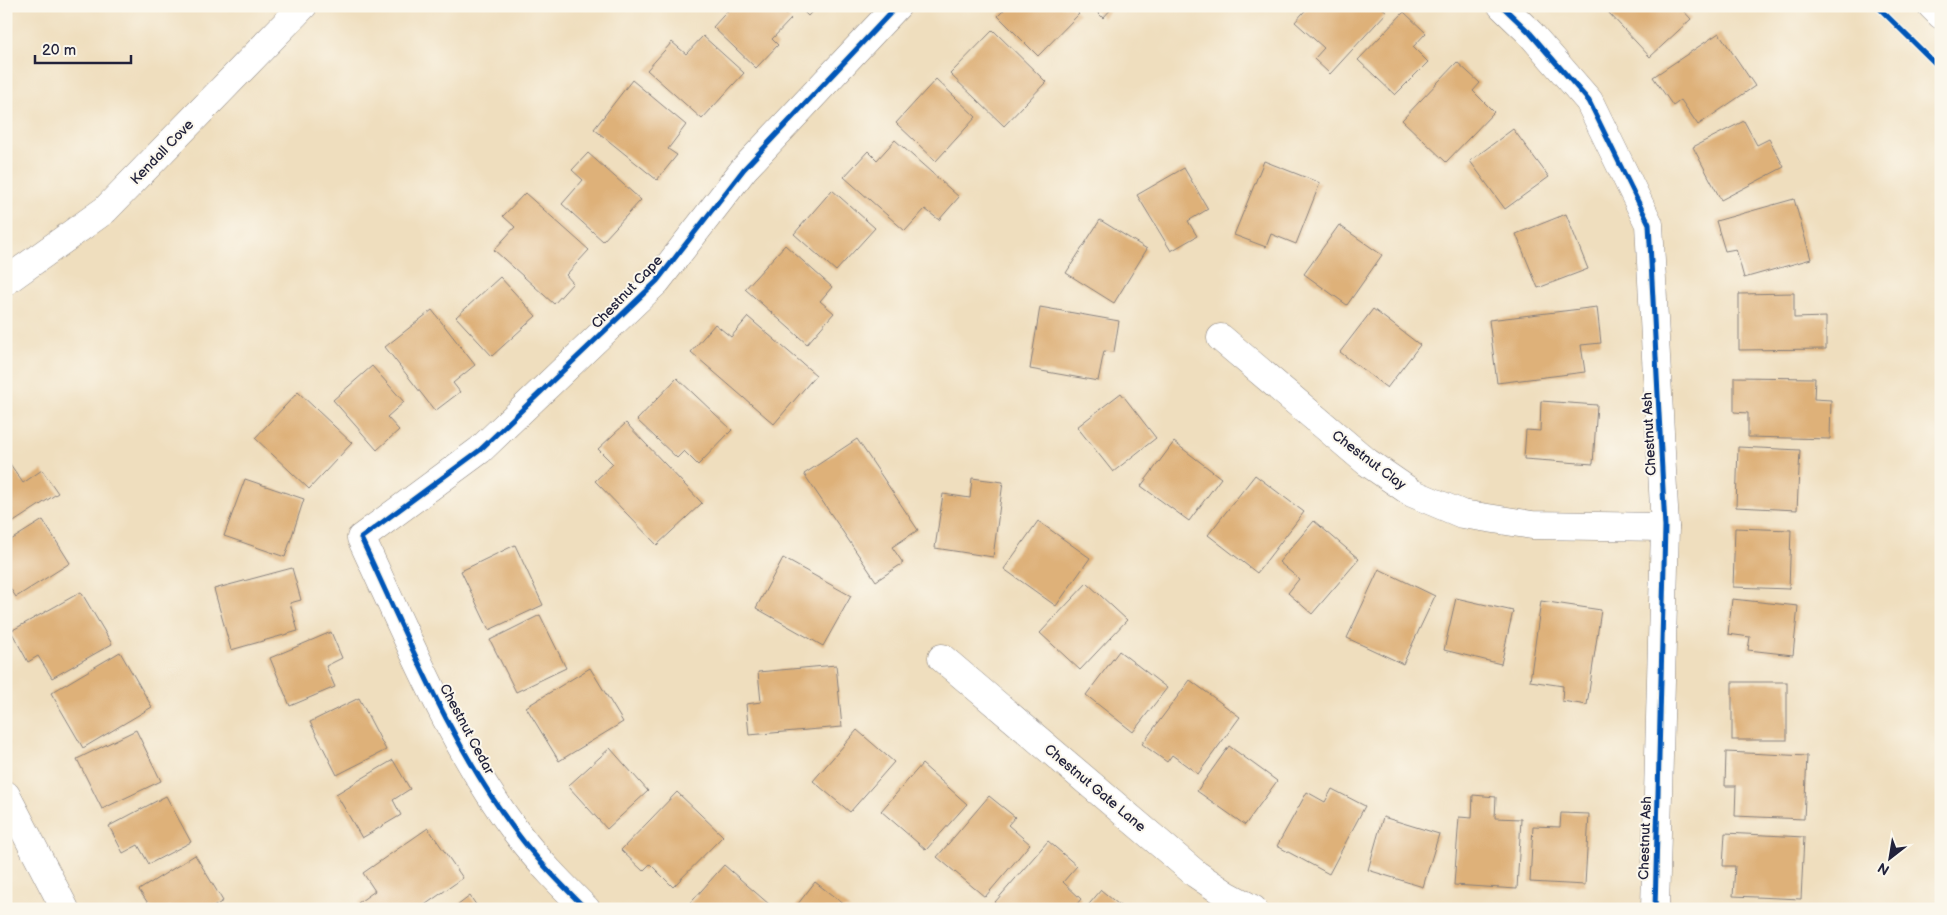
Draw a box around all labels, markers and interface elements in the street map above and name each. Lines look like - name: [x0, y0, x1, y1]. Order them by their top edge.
- scale bar: [35, 32, 131, 64]
- text: 20 m: [42, 41, 76, 60]
- street label: Kendall Cove: [127, 116, 197, 188]
- street label: Chestnut Cape: [588, 252, 666, 332]
- street label: Chestnut Ash: [1638, 392, 1660, 476]
- street label: Chestnut Clay: [1329, 427, 1410, 494]
- street label: Chestnut Cedar: [436, 681, 498, 778]
- street label: Chestnut Gate Lane: [1041, 741, 1149, 835]
- street label: Chestnut Ash: [1635, 796, 1655, 880]
- north arrow: [1864, 832, 1914, 882]
- text: N: [1875, 859, 1892, 879]

